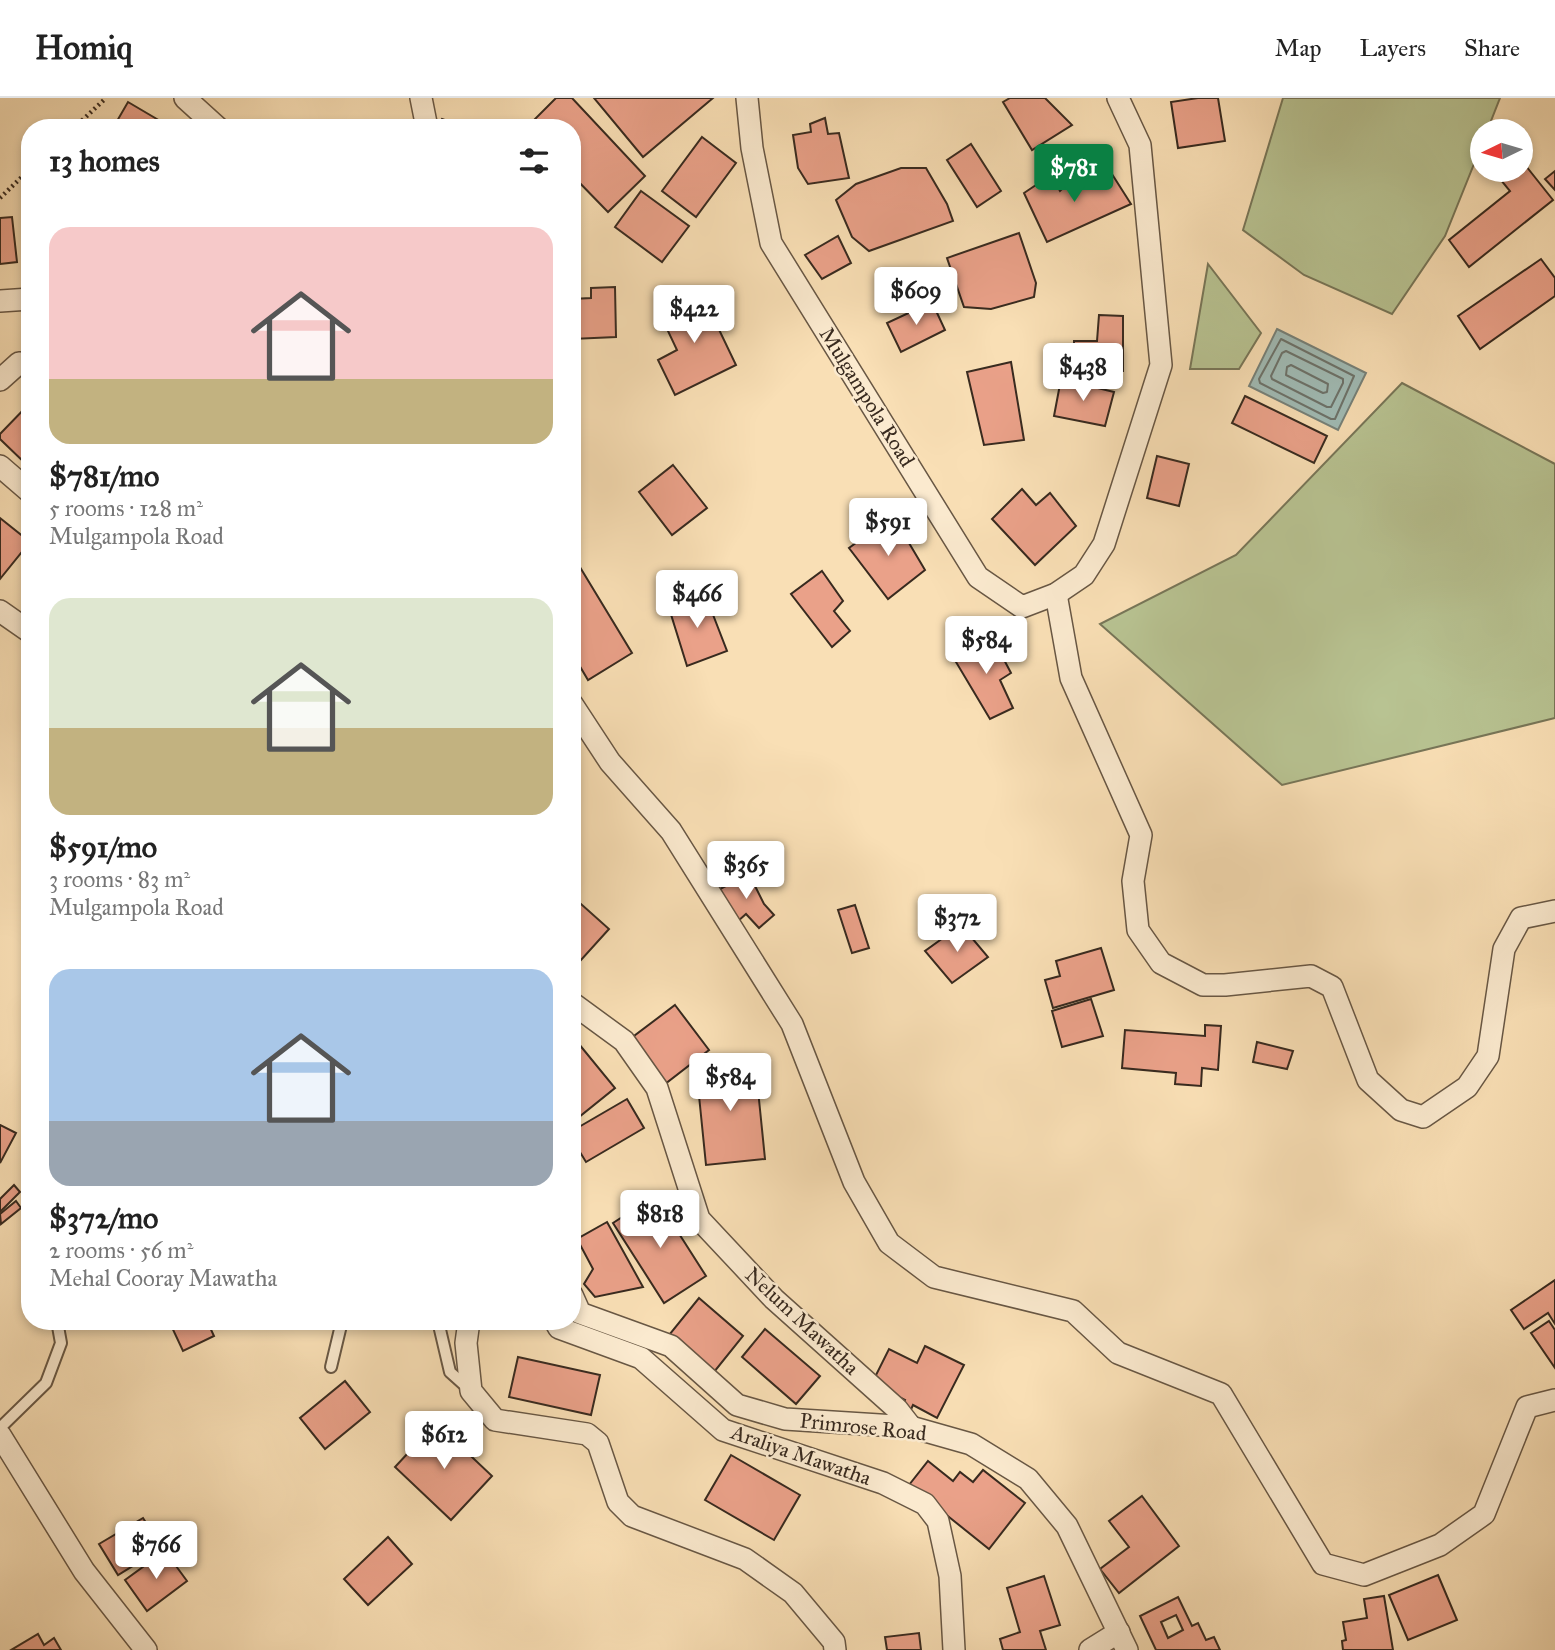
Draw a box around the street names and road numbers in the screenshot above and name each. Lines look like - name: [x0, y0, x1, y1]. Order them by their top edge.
- street label: Mulgampola Road: [814, 322, 921, 472]
- street label: Nelum Mawatha: [740, 1262, 864, 1380]
- street label: Primrose Road: [798, 1407, 928, 1447]
- street label: Araliya Mawatha: [727, 1419, 874, 1491]

